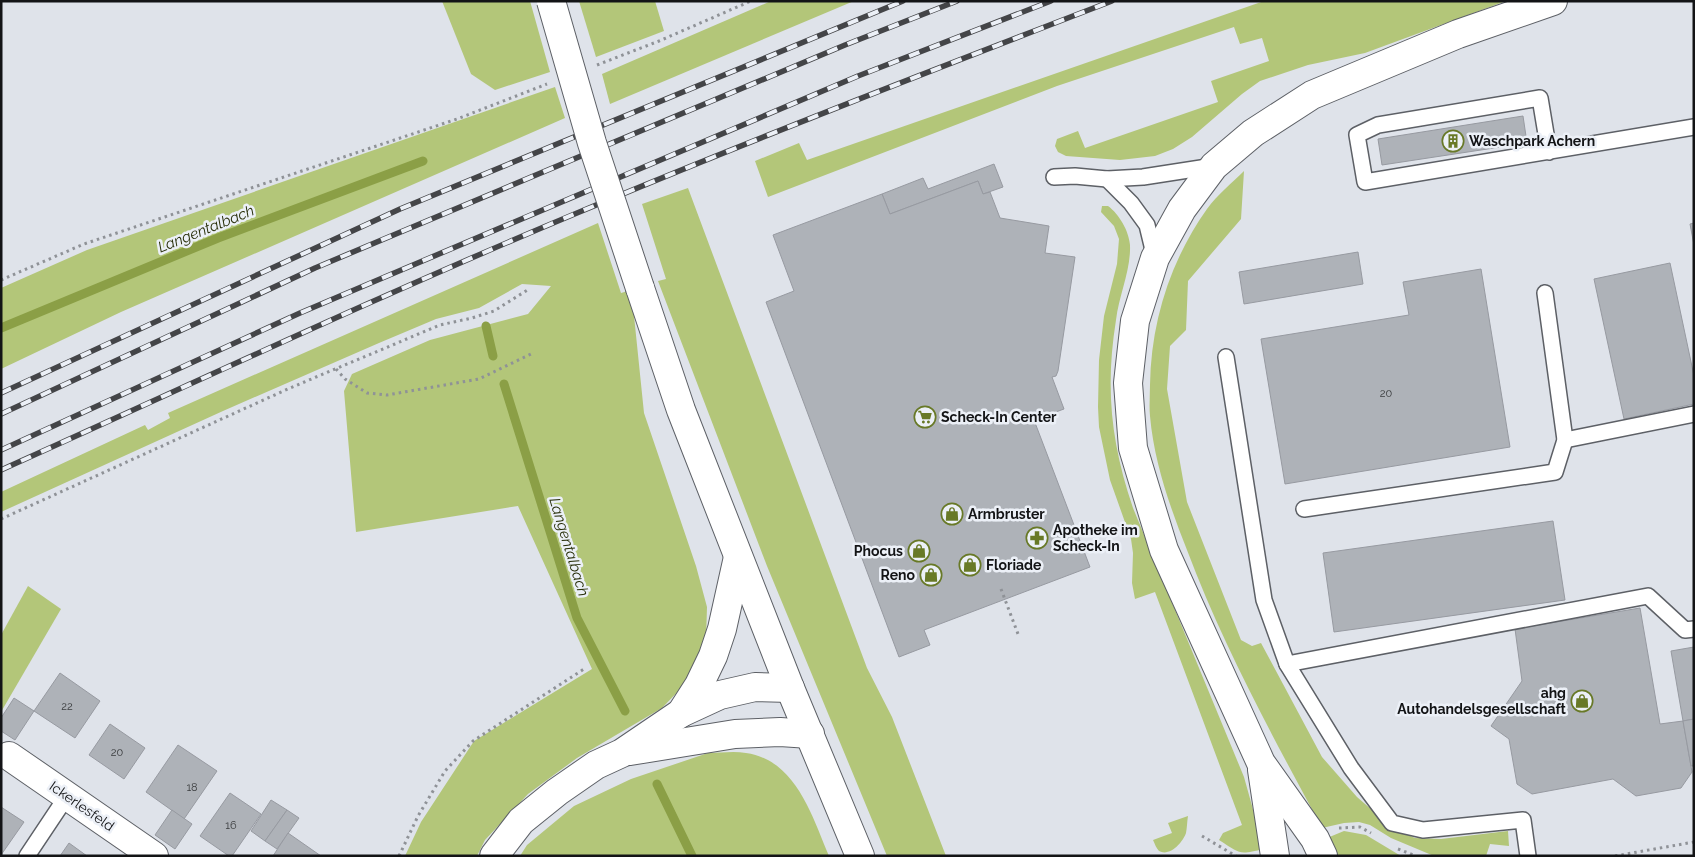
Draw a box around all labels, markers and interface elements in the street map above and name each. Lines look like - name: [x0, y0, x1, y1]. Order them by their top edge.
- building icon: Waschpark Achern: [1441, 129, 1465, 153]
- place label: Waschpark Achern: [1469, 133, 1595, 149]
- water label: Langentalbach: [155, 201, 257, 257]
- house number: 20: [1380, 387, 1392, 400]
- supermarket icon: Scheck-In Center: [913, 405, 937, 429]
- place label: Scheck-In Center: [941, 409, 1057, 425]
- water label: Langentalbach: [545, 495, 593, 599]
- shop icon: Armbruster: [940, 502, 964, 526]
- place label: Armbruster: [968, 506, 1045, 522]
- place label: Apotheke im Scheck-In: [1053, 522, 1138, 554]
- pharmacy icon: Apotheke im Scheck-In: [1025, 526, 1049, 550]
- shop icon: Phocus: [907, 539, 931, 563]
- place label: Phocus: [854, 543, 903, 559]
- shop icon: Floriade: [958, 553, 982, 577]
- place label: Floriade: [986, 557, 1042, 573]
- shop icon: Reno: [919, 563, 943, 587]
- place label: Reno: [881, 567, 916, 583]
- place label: ahg Autohandelsgesellschaft: [1397, 685, 1567, 717]
- shop icon: ahg Autohandelsgesellschaft: [1570, 689, 1594, 713]
- house number: 22: [61, 700, 73, 713]
- house number: 20: [111, 746, 123, 759]
- street label: Ickerlesfeld: [47, 778, 117, 834]
- house number: 18: [186, 781, 198, 794]
- house number: 16: [225, 819, 237, 832]

